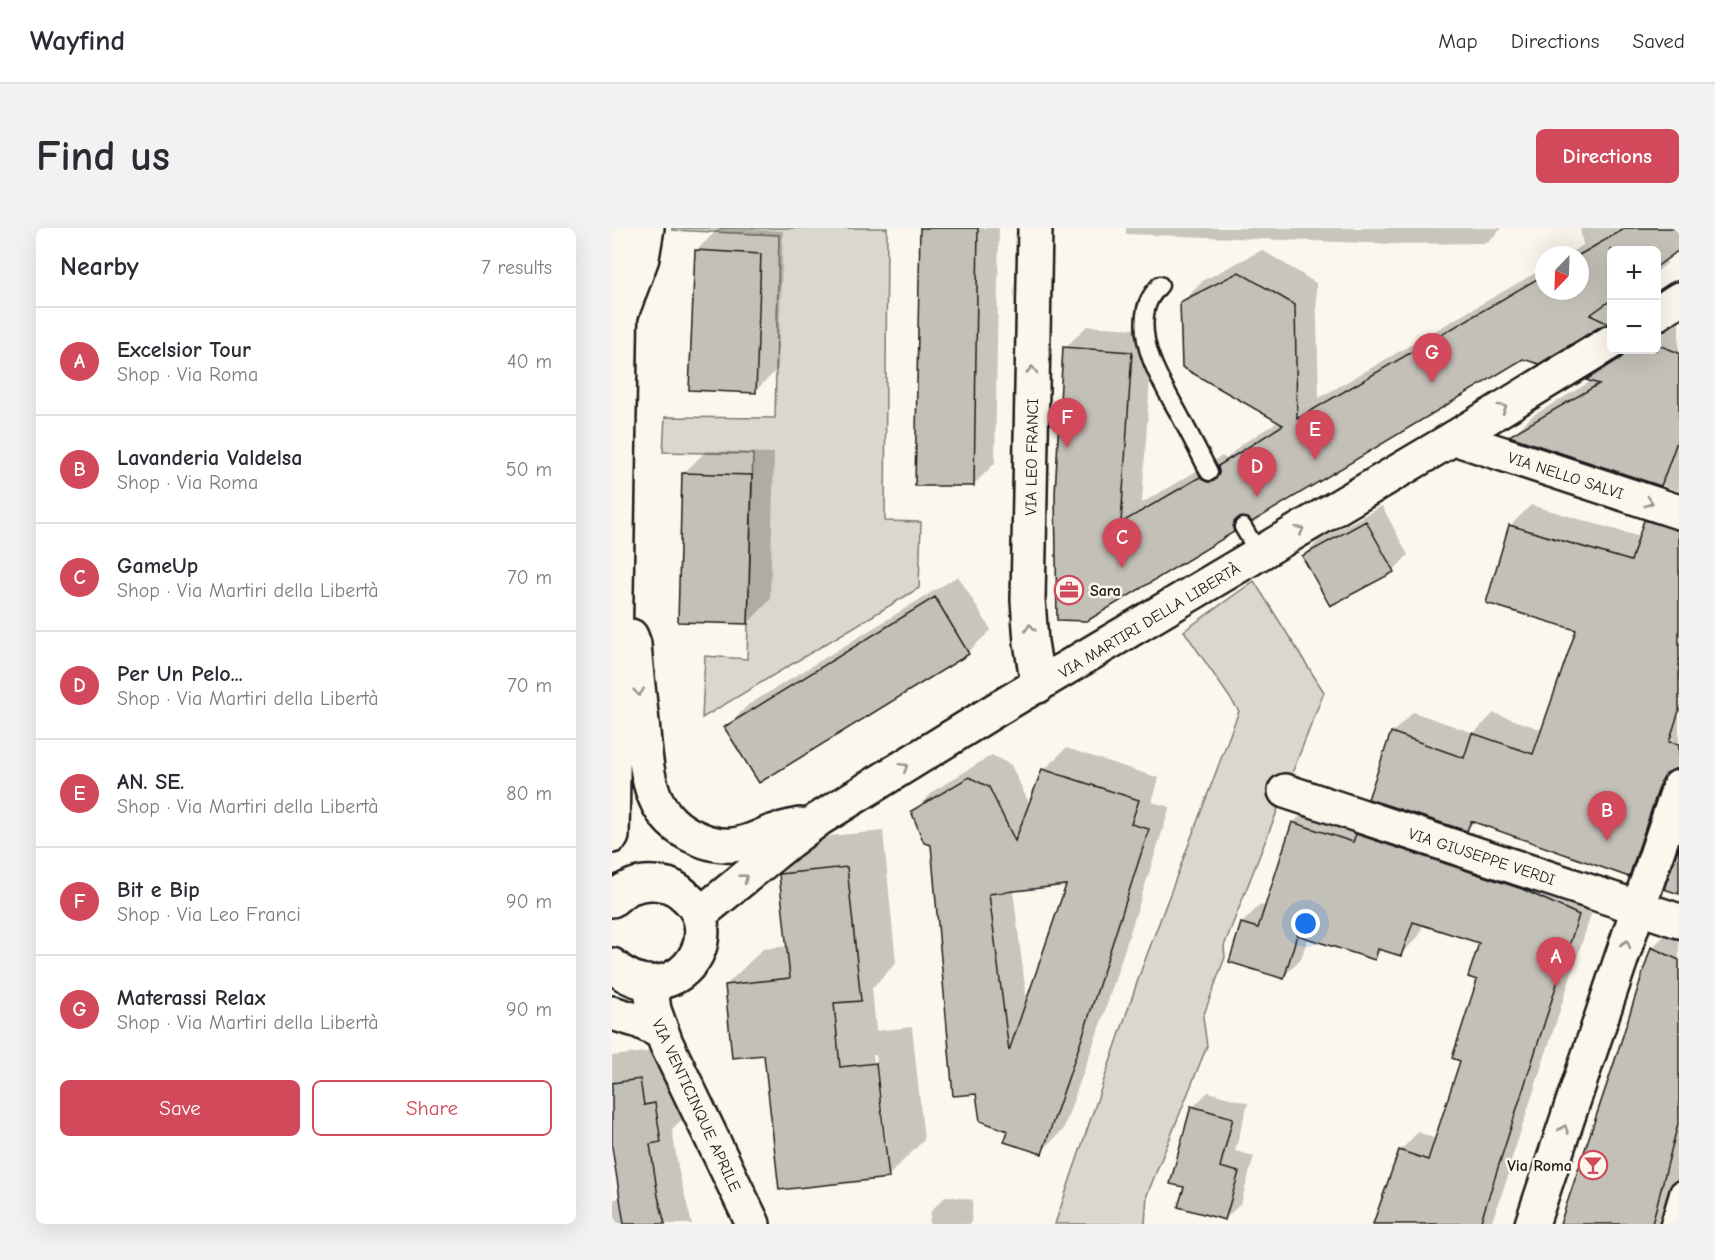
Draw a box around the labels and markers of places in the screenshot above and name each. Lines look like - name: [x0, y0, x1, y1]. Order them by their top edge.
- pin: G: [1412, 334, 1452, 383]
- pin: F: [1048, 398, 1086, 448]
- pin: E: [1296, 410, 1334, 460]
- pin: D: [1238, 448, 1276, 497]
- pin: C: [1102, 518, 1142, 568]
- office icon: Sara: [1053, 574, 1085, 606]
- place label: Sara: [1090, 582, 1121, 600]
- pin: B: [1588, 792, 1626, 841]
- pin: A: [1536, 938, 1576, 987]
- bar icon: Via Roma: [1577, 1149, 1609, 1181]
- place label: Via Roma: [1507, 1157, 1572, 1175]

